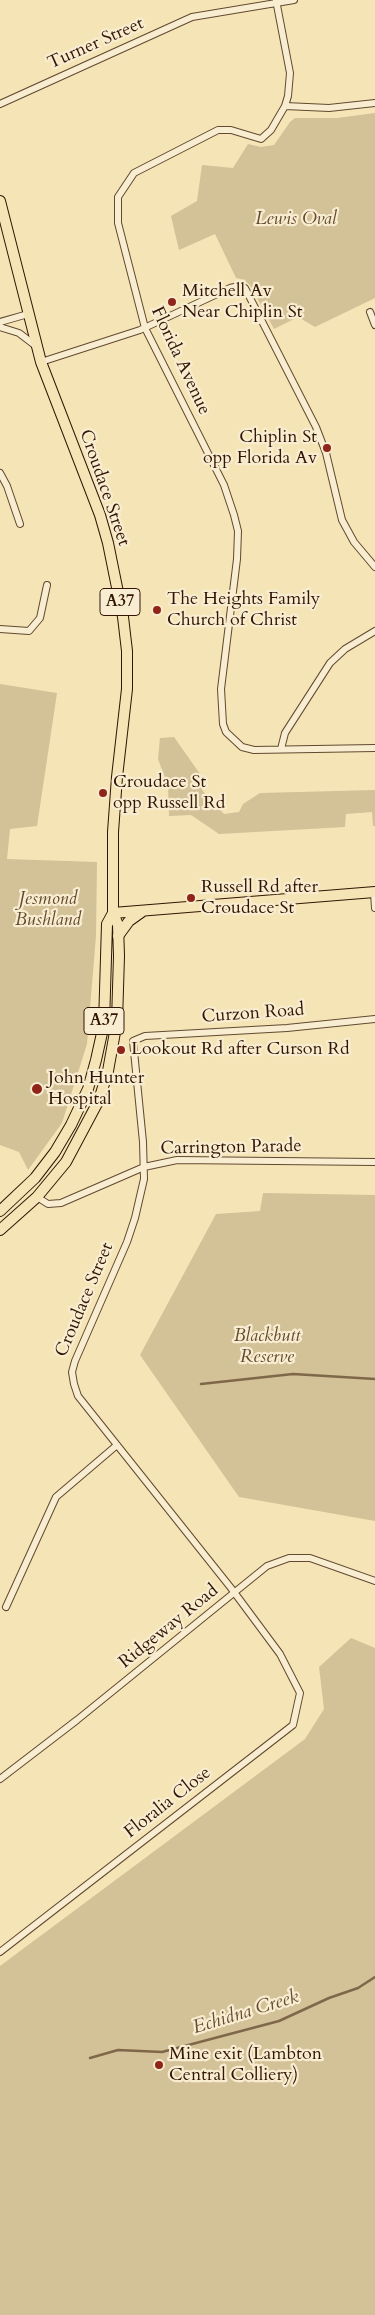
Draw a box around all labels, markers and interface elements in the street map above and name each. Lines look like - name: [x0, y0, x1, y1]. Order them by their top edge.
- street label: Turner Street: [45, 13, 147, 75]
- park label: Lewis Oval: [255, 209, 337, 231]
- place label: Mitchell Av Near Chiplin St: [182, 281, 302, 324]
- marker: Mitchell Av Near Chiplin St: [166, 296, 178, 308]
- street label: Florida Avenue: [146, 304, 214, 418]
- street label: Croudace Street: [74, 427, 134, 549]
- place label: Chiplin St opp Florida Av: [203, 427, 317, 469]
- marker: Chiplin St opp Florida Av: [321, 442, 333, 454]
- road number: A37: [100, 588, 140, 616]
- place label: The Heights Family Church of Christ: [167, 589, 320, 632]
- marker: The Heights Family Church of Christ: [151, 604, 163, 616]
- place label: Croudace St opp Russell Rd: [113, 772, 225, 814]
- marker: Croudace St opp Russell Rd: [97, 787, 109, 799]
- place label: Russell Rd after Croudace St: [201, 877, 318, 920]
- park label: Jesmond Bushland: [15, 889, 81, 932]
- marker: Russell Rd after Croudace St: [185, 892, 197, 904]
- street label: Curzon Road: [201, 1000, 305, 1028]
- road number: A37: [84, 1008, 124, 1034]
- place label: Lookout Rd after Curson Rd: [131, 1039, 350, 1061]
- marker: Lookout Rd after Curson Rd: [115, 1044, 127, 1056]
- place label: John Hunter Hospital: [48, 1068, 144, 1110]
- marker: John Hunter Hospital: [30, 1082, 44, 1096]
- street label: Carrington Parade: [160, 1136, 302, 1160]
- street label: Croudace Street: [51, 1240, 119, 1360]
- park label: Blackbutt Reserve: [234, 1326, 300, 1368]
- street label: Ridgeway Road: [115, 1580, 223, 1674]
- street label: Floralia Close: [121, 1763, 215, 1843]
- water label: Echidna Creek: [190, 1986, 302, 2040]
- place label: Mine exit (Lambton Central Colliery): [169, 2044, 322, 2086]
- marker: Mine exit (Lambton Central Colliery): [153, 2059, 165, 2071]

